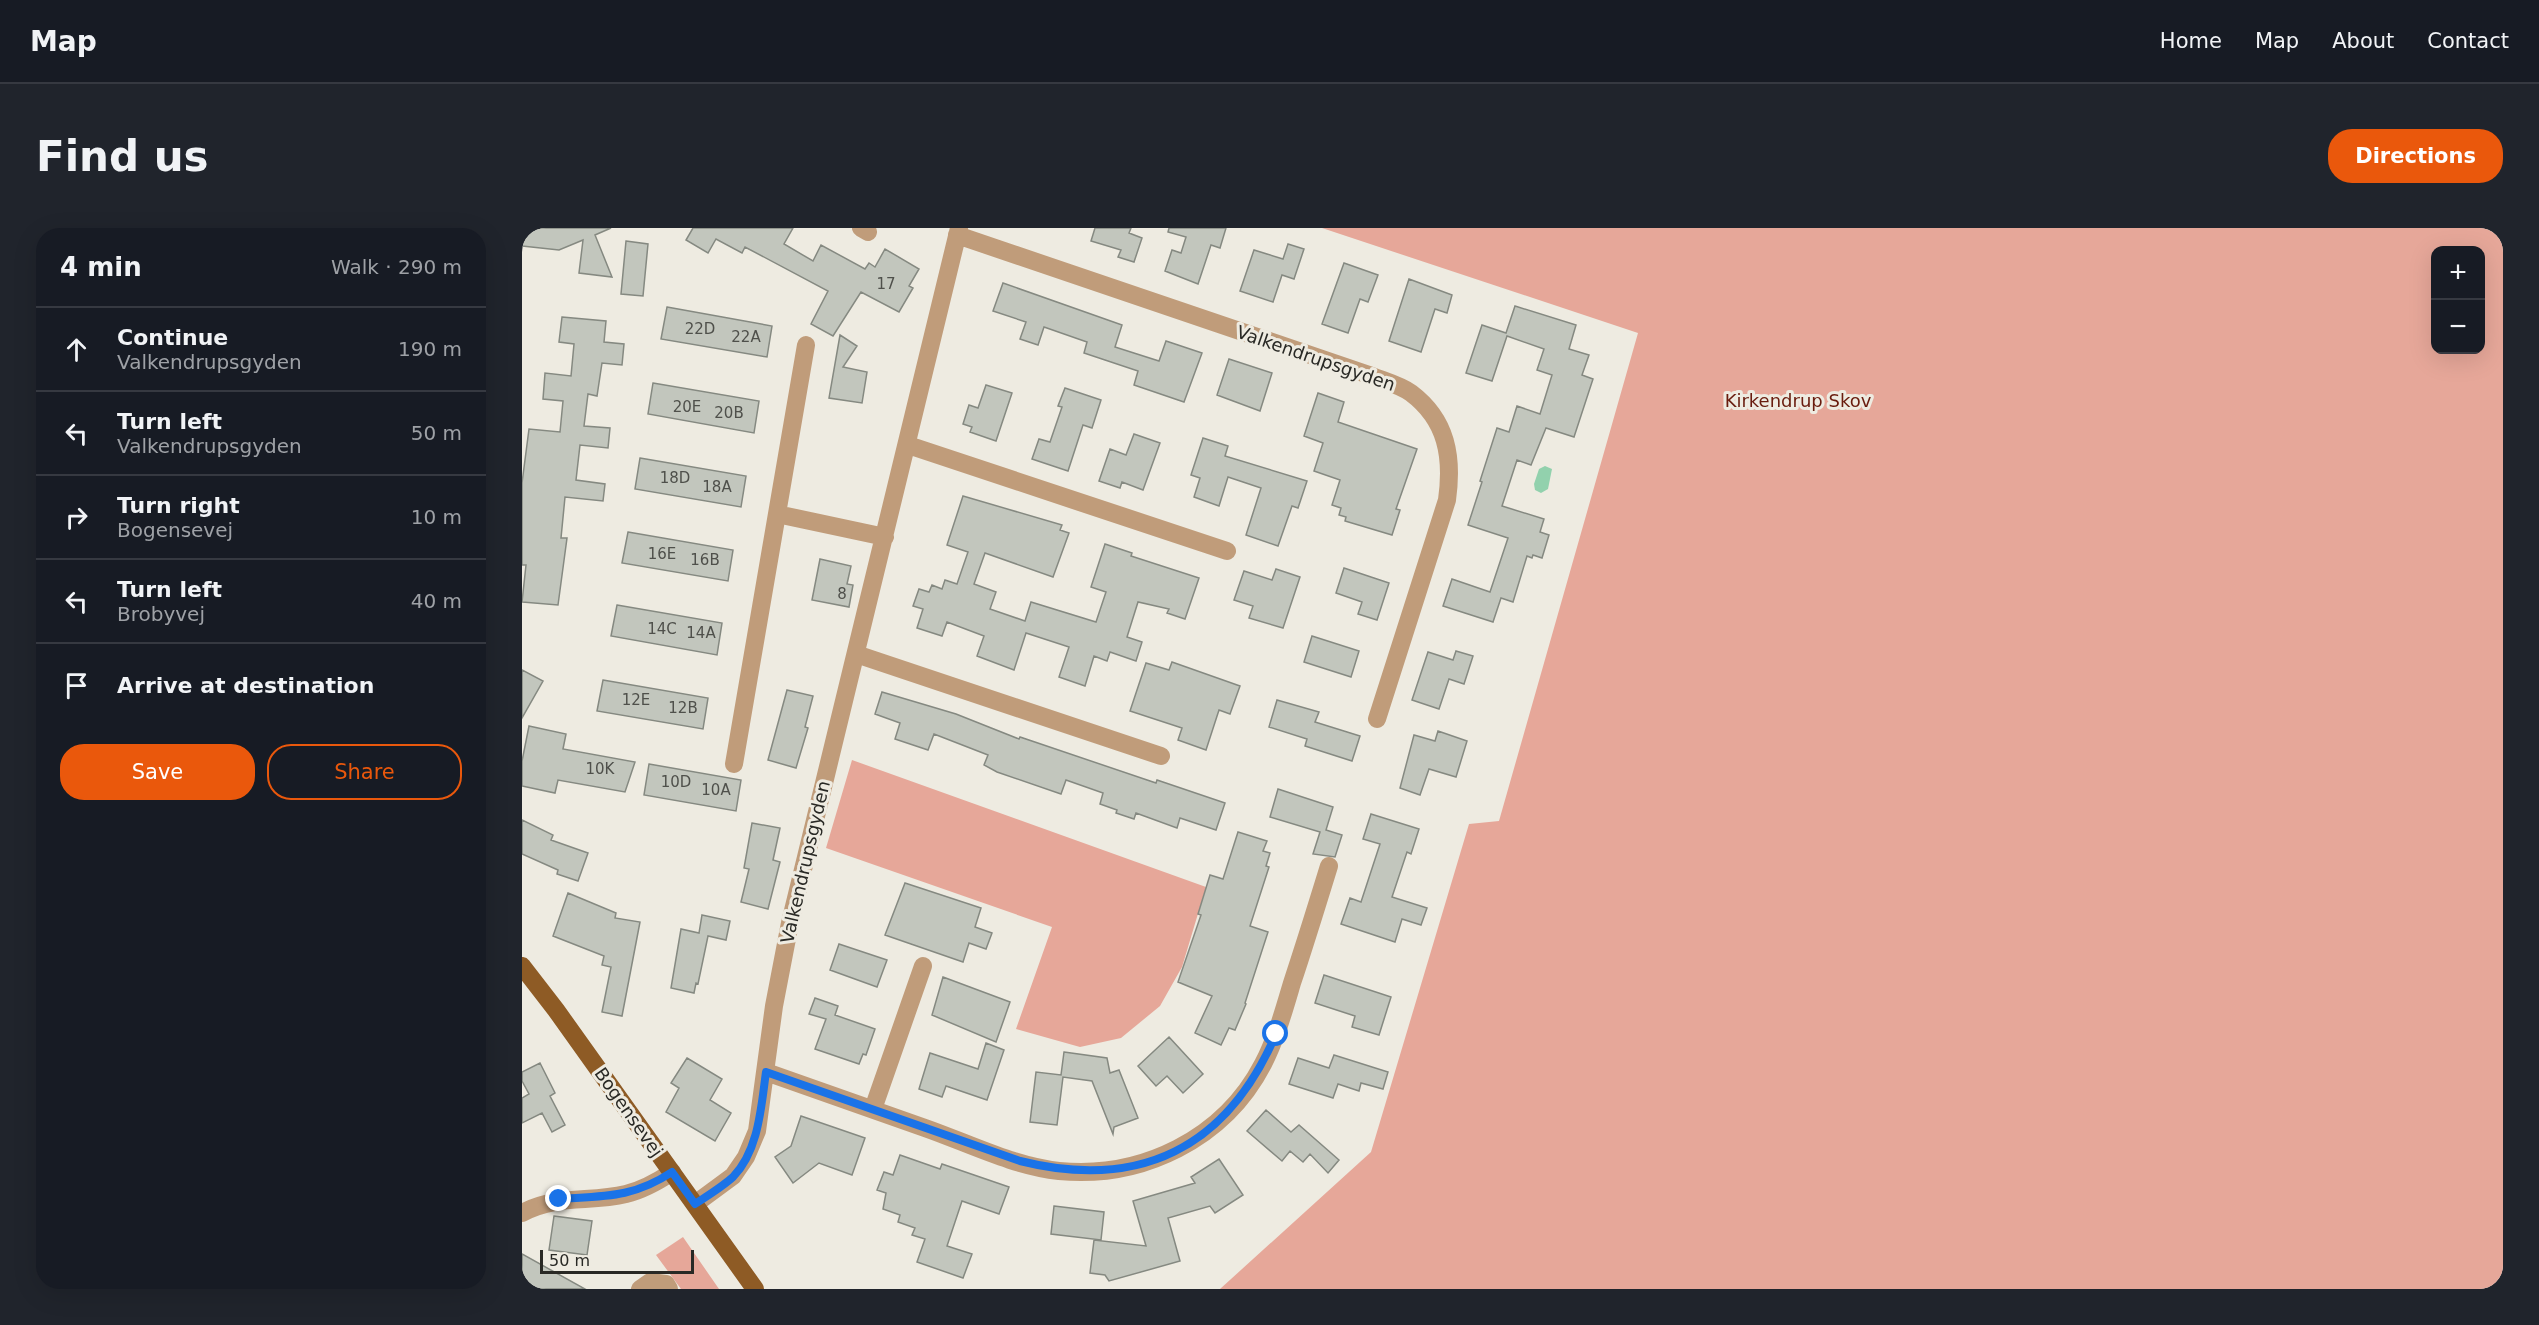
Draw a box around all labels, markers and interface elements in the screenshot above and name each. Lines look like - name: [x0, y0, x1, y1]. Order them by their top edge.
- text: Map: [30, 25, 97, 58]
- text: Home: [2160, 29, 2222, 53]
- text: Map: [2255, 29, 2299, 53]
- text: About: [2332, 29, 2394, 53]
- text: Contact: [2427, 29, 2509, 53]
- button: Directions: [2328, 129, 2503, 183]
- text: Find us: [36, 132, 209, 181]
- map controls: [2431, 246, 2485, 354]
- button: +: [2431, 246, 2485, 300]
- text: 4 min: [60, 252, 142, 282]
- text: Walk · 290 m: [331, 255, 462, 279]
- house number: 17: [876, 275, 896, 293]
- button: −: [2431, 300, 2485, 354]
- house number: 22D: [685, 320, 715, 338]
- street label: Valkendrupsgyden: [1234, 321, 1398, 395]
- text: Continue: [117, 325, 228, 350]
- house number: 22A: [731, 328, 761, 346]
- icon: ahead: [60, 333, 93, 366]
- text: 190 m: [398, 337, 462, 361]
- text: Valkendrupsgyden: [117, 350, 302, 374]
- park label: Kirkendrup Skov: [1725, 390, 1872, 411]
- house number: 20E: [673, 398, 701, 416]
- house number: 20B: [714, 404, 744, 422]
- text: Turn left: [117, 409, 222, 434]
- icon: left: [60, 417, 93, 450]
- text: 50 m: [411, 421, 462, 445]
- text: Valkendrupsgyden: [117, 434, 302, 458]
- house number: 18D: [660, 469, 690, 487]
- house number: 18A: [702, 478, 732, 496]
- text: Turn right: [117, 493, 240, 518]
- icon: right: [60, 501, 93, 534]
- text: 10 m: [411, 505, 462, 529]
- text: Bogensevej: [117, 518, 233, 542]
- house number: 16E: [648, 545, 676, 563]
- house number: 16B: [690, 551, 720, 569]
- text: Turn left: [117, 577, 222, 602]
- icon: left: [60, 585, 93, 618]
- house number: 8: [837, 585, 847, 603]
- text: 40 m: [411, 589, 462, 613]
- text: Brobyvej: [117, 602, 205, 626]
- house number: 14C: [647, 620, 677, 638]
- house number: 14A: [686, 624, 716, 642]
- icon: arrive: [60, 669, 93, 702]
- text: Arrive at destination: [117, 673, 374, 698]
- house number: 12E: [622, 691, 650, 709]
- house number: 12B: [668, 699, 698, 717]
- button: Save: [60, 744, 255, 800]
- button: Share: [267, 744, 462, 800]
- house number: 10K: [586, 760, 616, 778]
- house number: 10D: [661, 773, 691, 791]
- street label: Valkendrupsgyden: [776, 779, 834, 945]
- house number: 10A: [701, 781, 731, 799]
- route start: [1262, 1020, 1288, 1046]
- street label: Bogensevej: [590, 1063, 668, 1161]
- route end: [545, 1185, 571, 1211]
- scale bar: [540, 1247, 694, 1274]
- text: 50 m: [549, 1251, 590, 1270]

